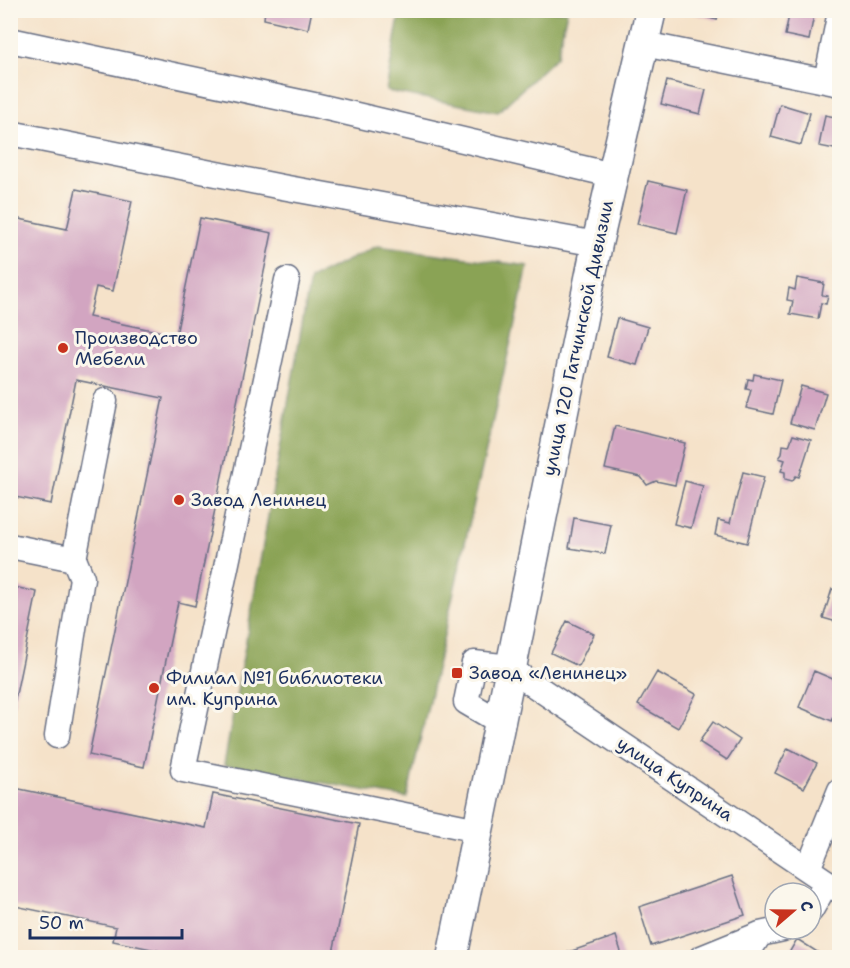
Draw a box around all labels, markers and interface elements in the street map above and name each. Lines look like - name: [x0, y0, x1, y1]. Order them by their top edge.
- street label: улица 120 Гатчинской Дивизии: [537, 198, 619, 478]
- place label: Производство Мебели: [75, 326, 198, 371]
- marker: Производство Мебели: [56, 341, 70, 355]
- place label: Завод Ленинец: [191, 488, 326, 512]
- marker: Завод Ленинец: [172, 493, 186, 507]
- place label: Завод «Ленинец»: [469, 661, 627, 685]
- place label: Филиал №1 библиотеки им. Куприна: [166, 666, 383, 711]
- marker: Завод «Ленинец»: [450, 666, 464, 680]
- marker: Филиал №1 библиотеки им. Куприна: [147, 681, 161, 695]
- street label: улица Куприна: [612, 731, 738, 827]
- north arrow: [763, 881, 823, 941]
- text: С: [795, 898, 818, 914]
- scale bar: [30, 902, 182, 940]
- text: 50 m: [39, 911, 84, 935]

